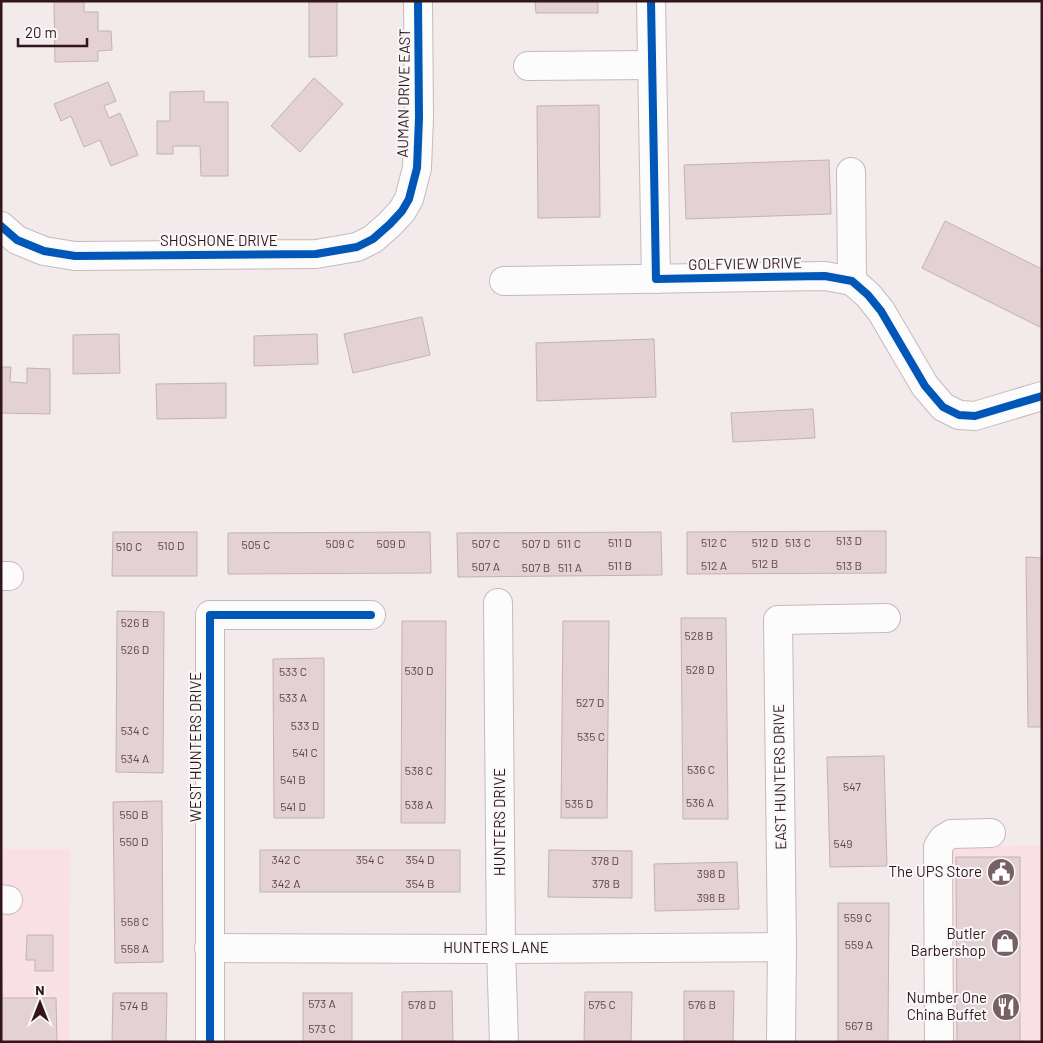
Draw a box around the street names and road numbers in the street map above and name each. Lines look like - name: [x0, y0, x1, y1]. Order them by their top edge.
- street label: AUMAN DRIVE EAST: [393, 28, 413, 158]
- street label: SHOSHONE DRIVE: [160, 231, 278, 249]
- street label: GOLFVIEW DRIVE: [688, 253, 802, 273]
- street label: WEST HUNTERS DRIVE: [186, 672, 204, 822]
- street label: EAST HUNTERS DRIVE: [769, 704, 789, 850]
- street label: HUNTERS DRIVE: [490, 768, 508, 876]
- street label: HUNTERS LANE: [443, 938, 549, 956]

